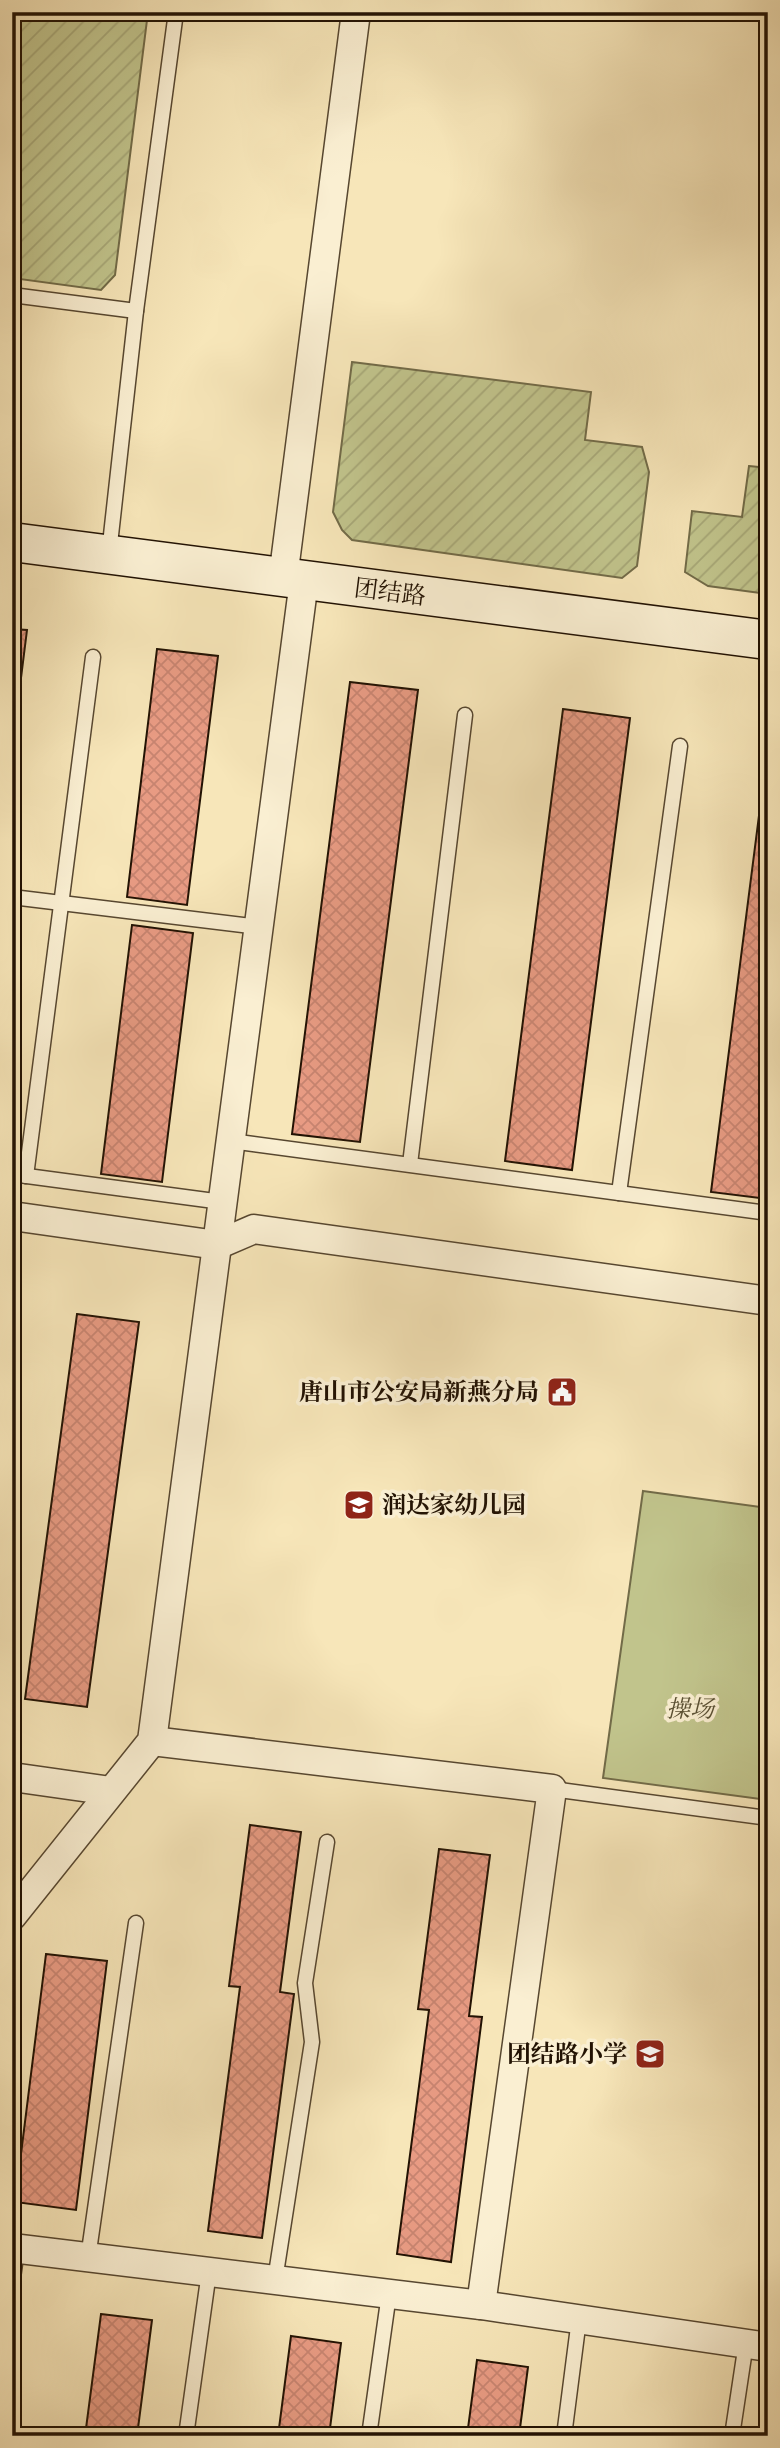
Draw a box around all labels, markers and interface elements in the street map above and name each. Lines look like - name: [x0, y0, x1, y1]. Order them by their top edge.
- street label: 团结路: [352, 573, 428, 612]
- public building icon: 唐山市公安局新燕分局: [545, 1375, 579, 1409]
- place label: 唐山市公安局新燕分局: [299, 1377, 539, 1408]
- school or university icon: 润达家幼儿园: [342, 1488, 376, 1522]
- place label: 润达家幼儿园: [382, 1490, 526, 1521]
- park label: 操场: [666, 1694, 716, 1725]
- school or university icon: 团结路小学: [633, 2037, 667, 2071]
- place label: 团结路小学: [507, 2039, 627, 2070]

